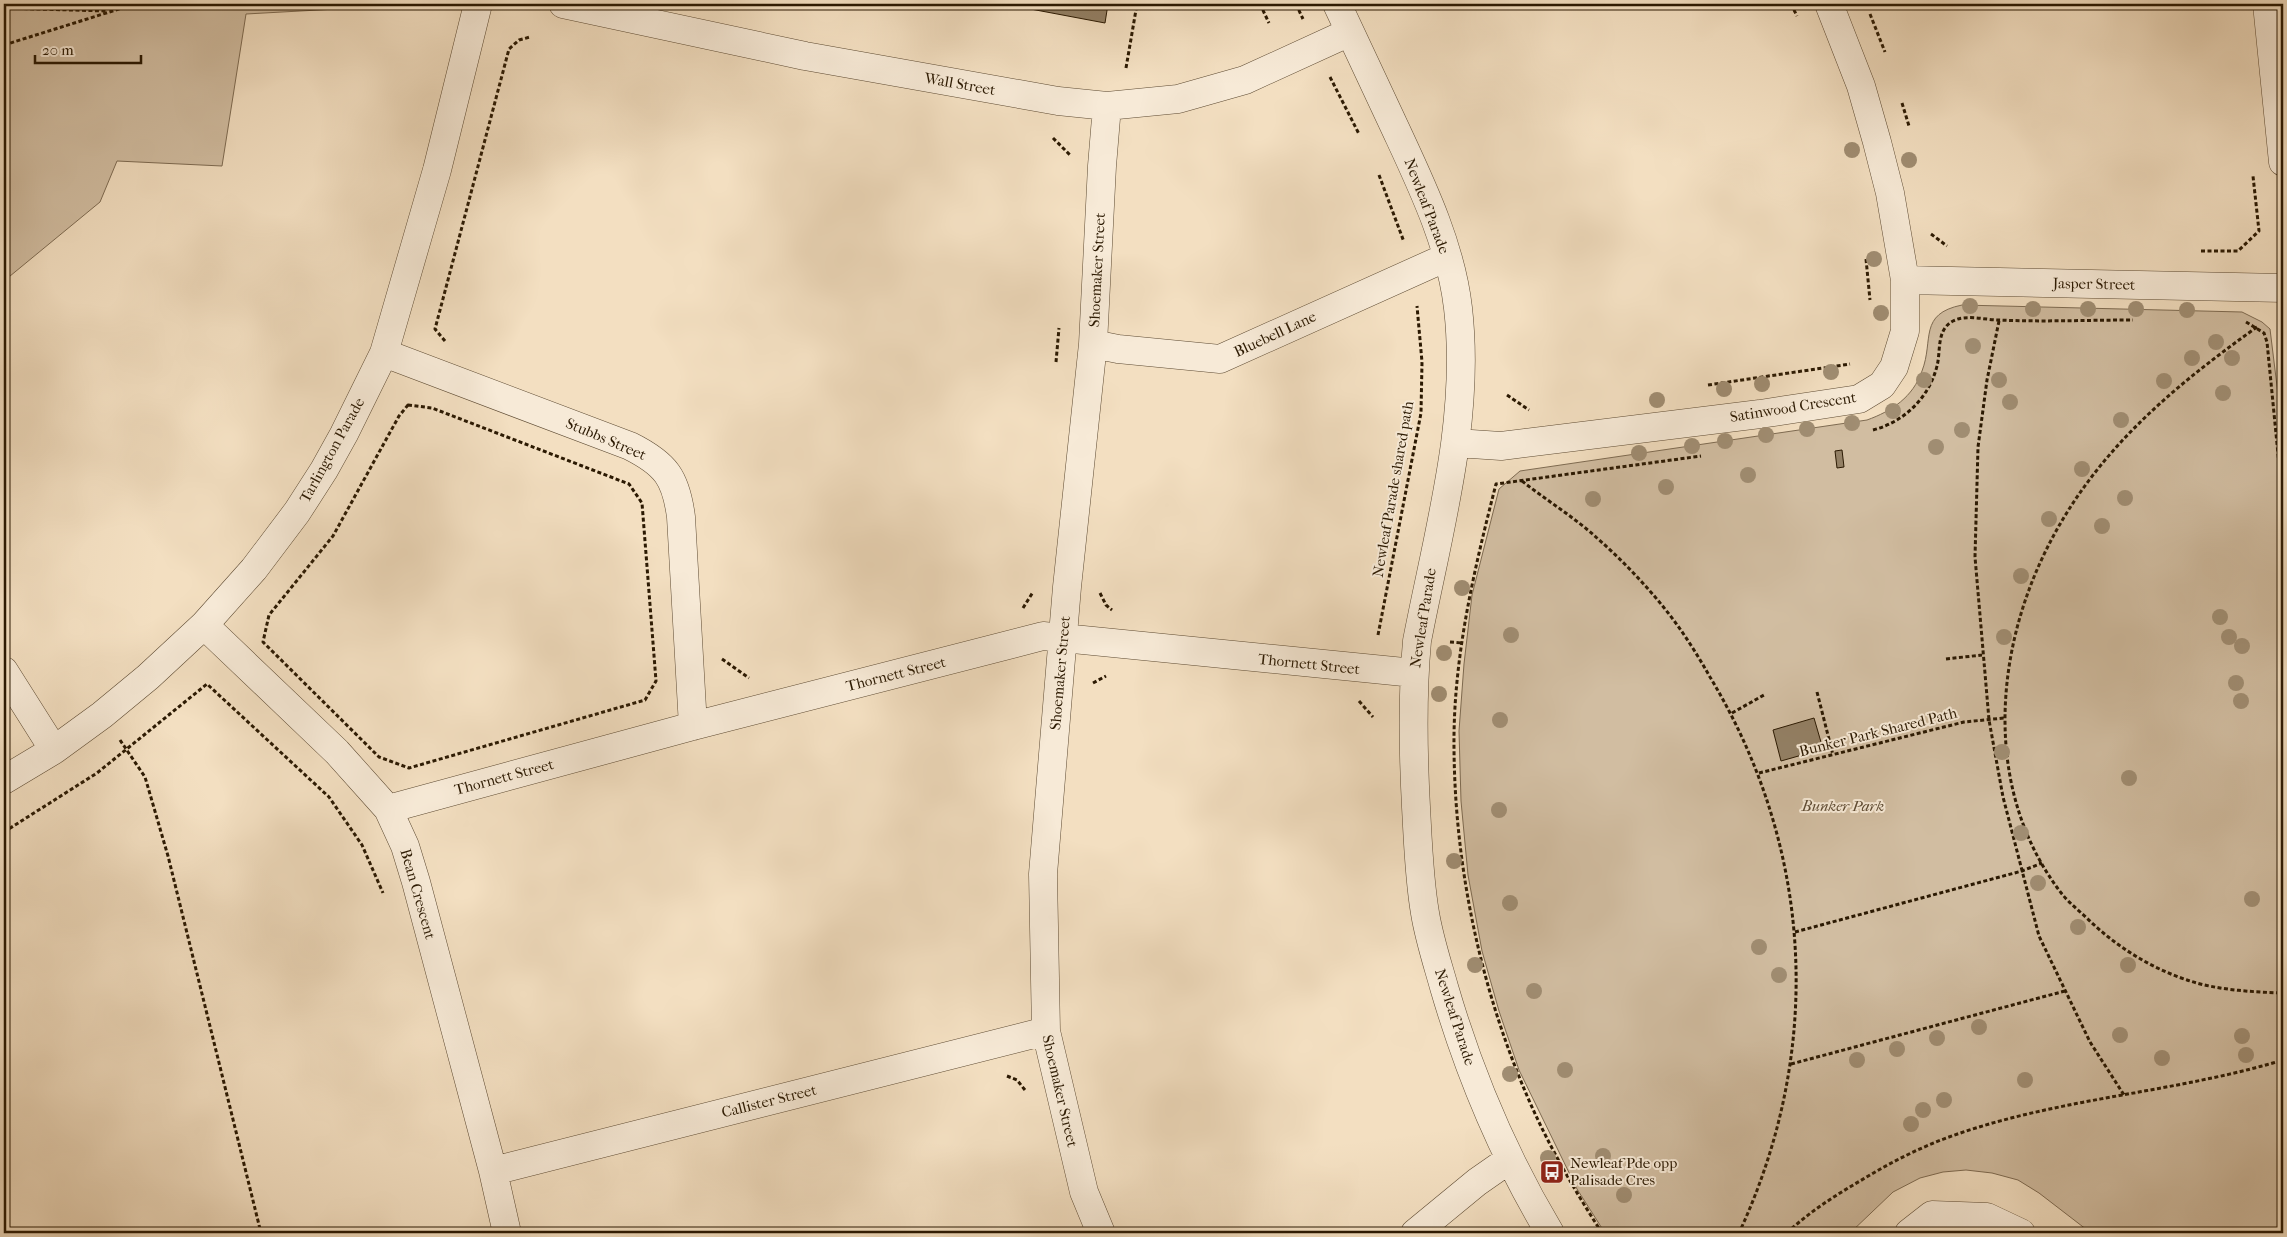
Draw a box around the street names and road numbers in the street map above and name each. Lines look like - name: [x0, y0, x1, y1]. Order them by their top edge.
- street label: Wall Street: [922, 69, 998, 99]
- street label: Newleaf Parade: [1401, 156, 1454, 257]
- street label: Shoemaker Street: [1085, 212, 1109, 328]
- street label: Jasper Street: [2052, 274, 2136, 294]
- street label: Bluebell Lane: [1231, 307, 1319, 361]
- street label: Satinwood Crescent: [1729, 388, 1858, 426]
- street label: Tarlington Parade: [296, 394, 369, 506]
- street label: Newleaf Parade shared path: [1369, 399, 1417, 579]
- street label: Stubbs Street: [563, 414, 649, 464]
- street label: Newleaf Parade: [1406, 566, 1440, 669]
- street label: Shoemaker Street: [1046, 614, 1074, 731]
- street label: Thornett Street: [1257, 650, 1361, 678]
- street label: Thornett Street: [844, 653, 948, 695]
- street label: Bunker Park Shared Path: [1797, 703, 1959, 760]
- street label: Thornett Street: [452, 755, 556, 799]
- street label: Bean Crescent: [396, 847, 440, 942]
- street label: Newleaf Parade: [1431, 966, 1479, 1068]
- street label: Shoemaker Street: [1038, 1033, 1082, 1150]
- street label: Callister Street: [720, 1080, 819, 1121]

